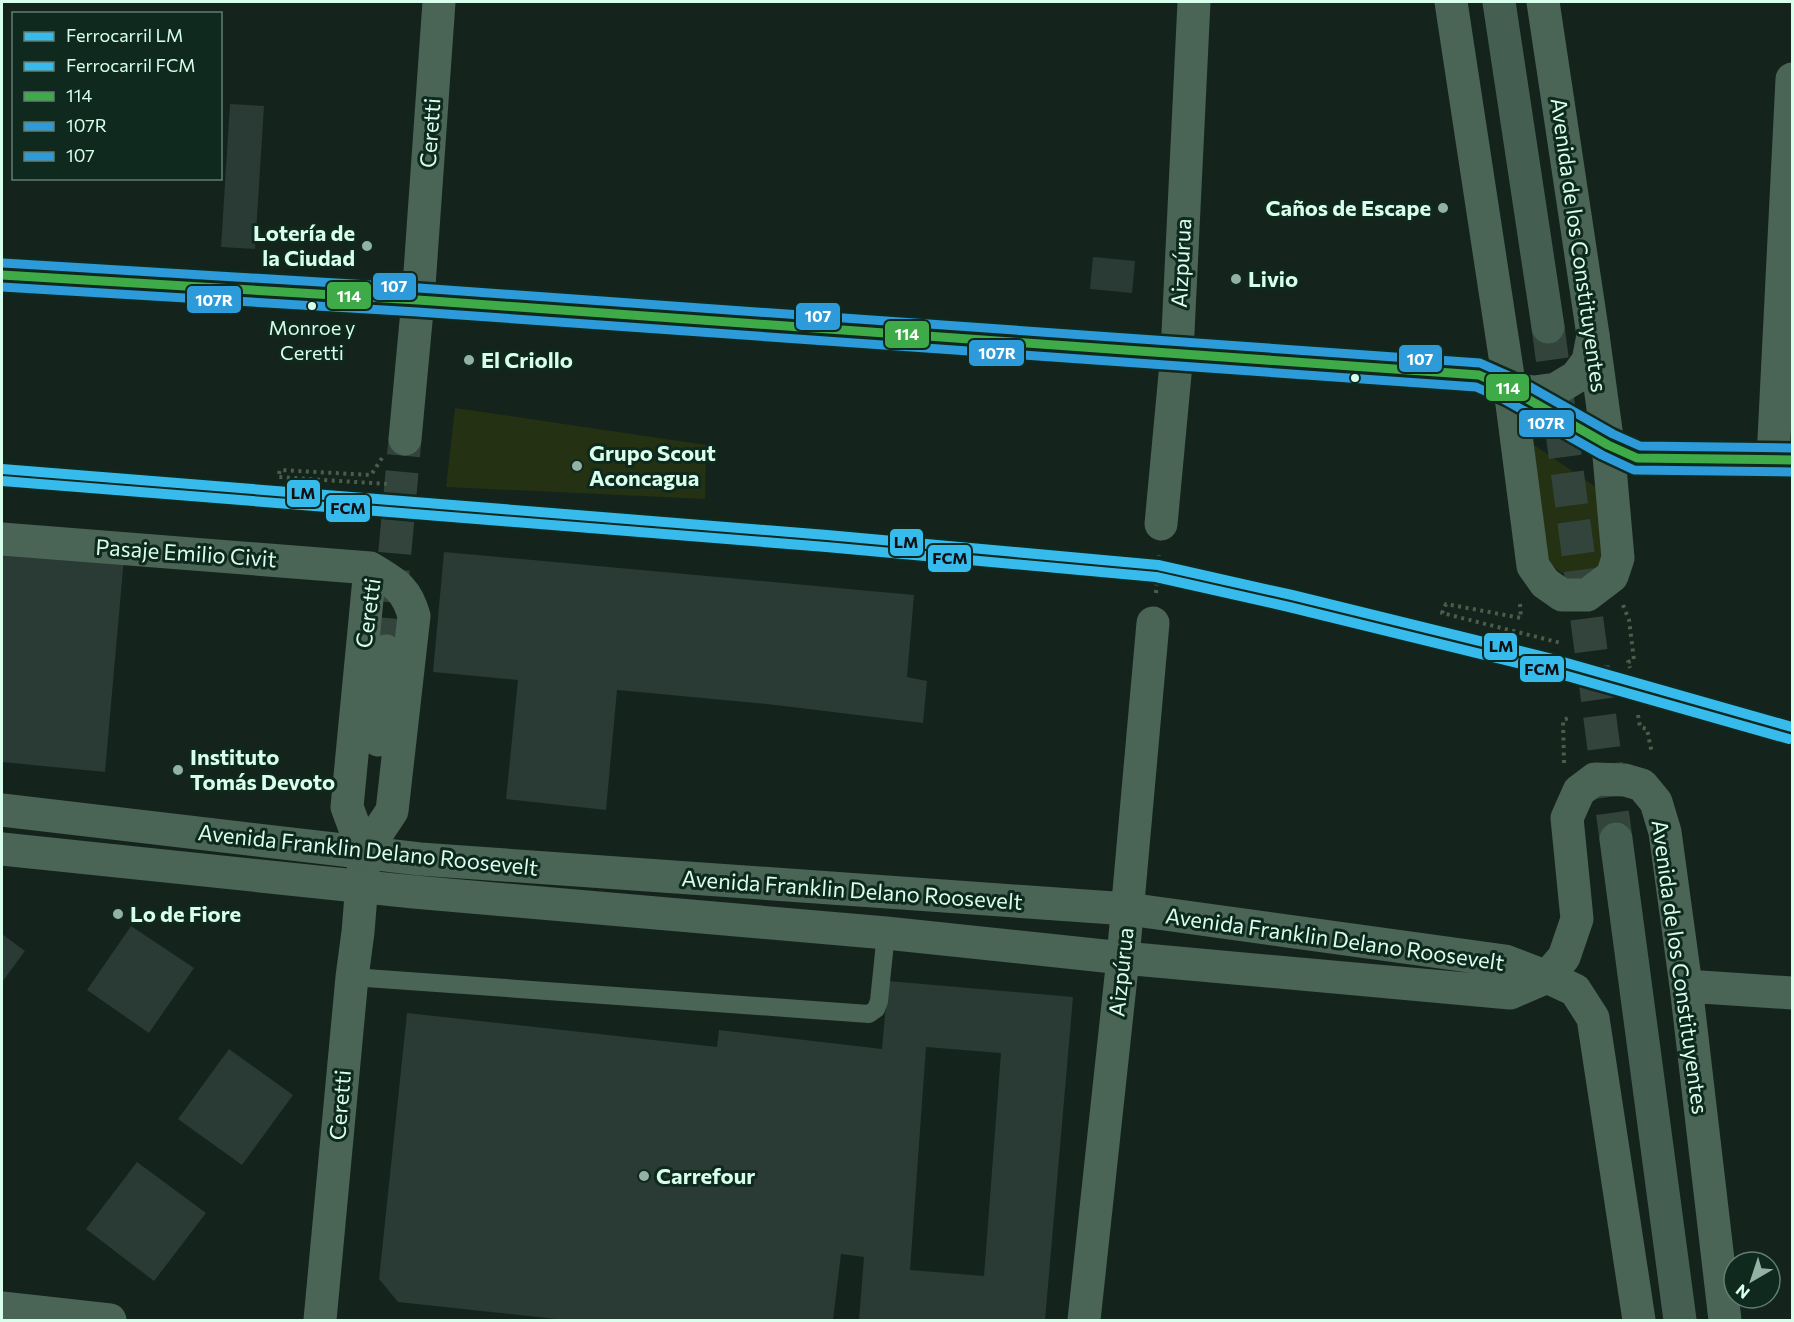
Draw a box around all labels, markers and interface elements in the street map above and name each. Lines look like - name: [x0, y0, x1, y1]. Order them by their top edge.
- legend: [12, 12, 222, 180]
- text: Ferrocarril LM: [66, 24, 183, 46]
- text: Ferrocarril FCM: [66, 54, 195, 76]
- text: 114: [66, 84, 92, 106]
- street label: Avenida de los Constituyentes: [1545, 96, 1614, 394]
- street label: Ceretti: [414, 97, 445, 169]
- text: 107R: [66, 114, 107, 136]
- text: 107: [66, 144, 95, 166]
- place label: Caños de Escape: [1266, 194, 1431, 221]
- marker: Caños de Escape: [1436, 201, 1450, 215]
- street label: Aizpúrua: [1165, 218, 1196, 308]
- place label: Lotería de la Ciudad: [253, 219, 355, 271]
- marker: Lotería de la Ciudad: [360, 239, 374, 253]
- place label: Livio: [1248, 265, 1298, 292]
- line badge: 107: [372, 272, 417, 301]
- marker: Livio: [1229, 272, 1243, 286]
- text: 107: [381, 276, 407, 295]
- line badge: 114: [326, 281, 372, 310]
- line badge: 107R: [186, 285, 242, 314]
- text: 114: [337, 286, 361, 305]
- text: 107R: [195, 290, 233, 309]
- marker: Monroe y Ceretti: [306, 300, 318, 312]
- line badge: 107: [795, 302, 841, 331]
- text: 107: [805, 306, 831, 325]
- place label: Monroe y Ceretti: [269, 315, 355, 364]
- line badge: 114: [884, 320, 930, 349]
- text: 114: [895, 324, 919, 343]
- line badge: 107R: [968, 339, 1025, 367]
- text: 107R: [978, 343, 1016, 362]
- line badge: 107: [1398, 344, 1443, 373]
- place label: El Criollo: [481, 346, 573, 373]
- text: 107: [1407, 349, 1433, 368]
- marker: El Criollo: [462, 353, 476, 367]
- unlabelled marker: [1349, 372, 1361, 384]
- line badge: 114: [1485, 373, 1530, 402]
- text: 114: [1496, 378, 1520, 397]
- line badge: 107R: [1518, 409, 1575, 438]
- text: 107R: [1527, 413, 1565, 432]
- place label: Grupo Scout Aconcagua: [589, 439, 716, 491]
- marker: Grupo Scout Aconcagua: [570, 459, 584, 473]
- line badge: LM: [286, 479, 321, 508]
- text: LM: [291, 483, 315, 502]
- line badge: FCM: [325, 494, 371, 523]
- text: FCM: [330, 498, 366, 517]
- line badge: LM: [889, 528, 924, 557]
- text: LM: [894, 532, 918, 551]
- street label: Pasaje Emilio Civit: [95, 533, 277, 572]
- line badge: FCM: [927, 544, 972, 573]
- text: FCM: [932, 548, 968, 567]
- street label: Ceretti: [349, 576, 386, 650]
- line badge: LM: [1483, 632, 1518, 661]
- text: LM: [1489, 636, 1513, 655]
- line badge: FCM: [1519, 655, 1565, 683]
- text: FCM: [1524, 659, 1560, 678]
- place label: Instituto Tomás Devoto: [190, 743, 335, 795]
- marker: Instituto Tomás Devoto: [171, 763, 185, 777]
- street label: Avenida Franklin Delano Roosevelt: [197, 818, 539, 881]
- street label: Avenida de los Constituyentes: [1646, 818, 1715, 1116]
- street label: Avenida Franklin Delano Roosevelt: [681, 864, 1024, 915]
- place label: Lo de Fiore: [130, 900, 241, 927]
- street label: Avenida Franklin Delano Roosevelt: [1164, 901, 1506, 976]
- marker: Lo de Fiore: [111, 907, 125, 921]
- street label: Aizpúrua: [1102, 926, 1139, 1018]
- street label: Ceretti: [323, 1069, 356, 1141]
- place label: Carrefour: [656, 1162, 755, 1189]
- marker: Carrefour: [637, 1169, 651, 1183]
- north arrow: [1722, 1250, 1782, 1310]
- text: N: [1732, 1281, 1753, 1303]

